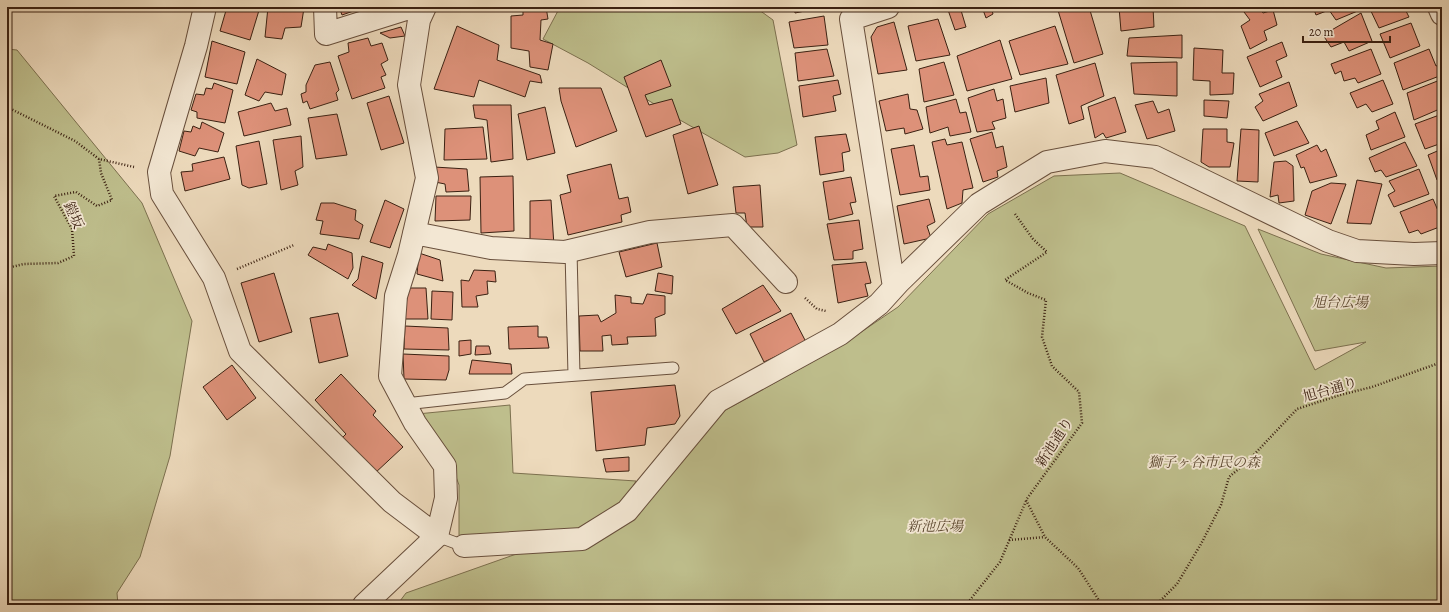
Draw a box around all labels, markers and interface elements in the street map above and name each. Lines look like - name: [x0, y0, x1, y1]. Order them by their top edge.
- scale bar: [1303, 18, 1390, 44]
- text: 20 m: [1309, 24, 1333, 40]
- street label: 鎧坂: [59, 199, 88, 232]
- park label: 旭台広場: [1312, 293, 1370, 312]
- street label: 旭台通り: [1301, 373, 1360, 406]
- street label: 新池通り: [1031, 414, 1078, 471]
- park label: 獅子ヶ谷市民の森: [1148, 453, 1262, 472]
- park label: 新池広場: [907, 517, 965, 536]

